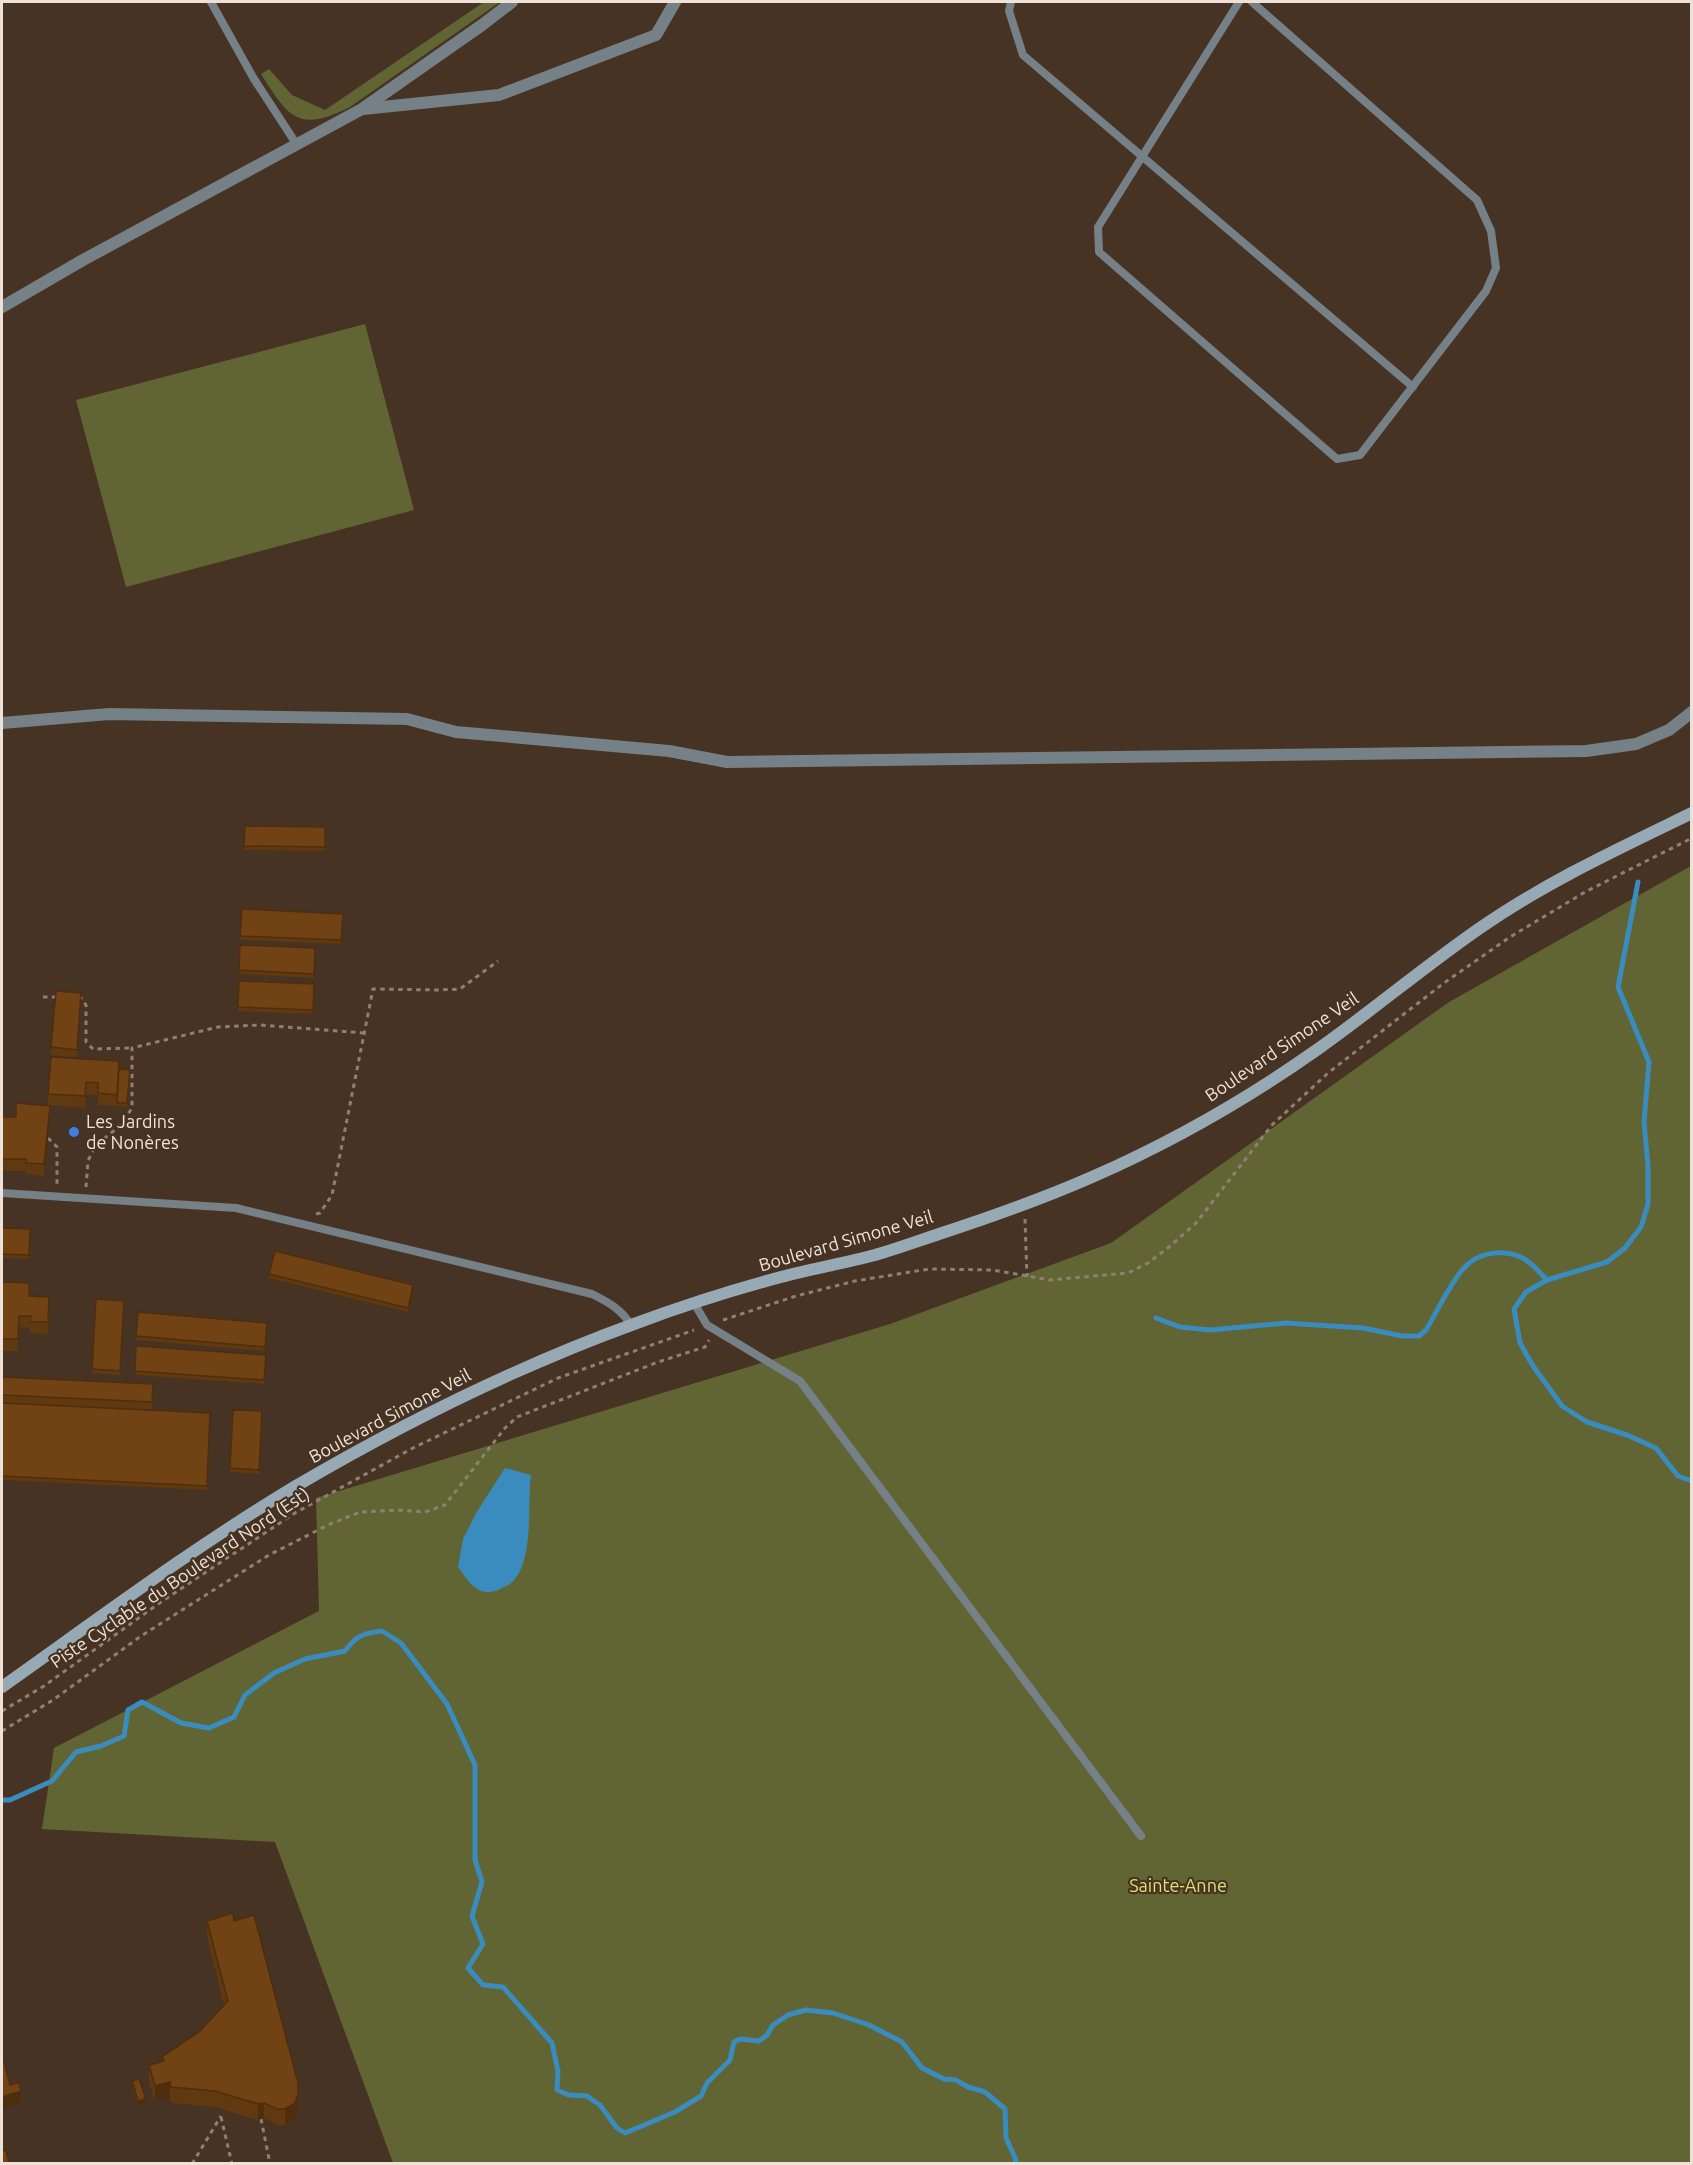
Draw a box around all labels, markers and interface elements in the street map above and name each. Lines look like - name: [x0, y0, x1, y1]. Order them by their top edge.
- street label: Boulevard Simone Veil: [1201, 987, 1362, 1105]
- place label: Les Jardins de Nonères: [86, 1111, 179, 1152]
- marker: Les Jardins de Nonères: [67, 1125, 81, 1139]
- street label: Boulevard Simone Veil: [756, 1205, 935, 1275]
- street label: Boulevard Simone Veil: [305, 1364, 474, 1466]
- street label: Piste Cyclable du Boulevard Nord (Est): [46, 1483, 313, 1672]
- park label: Sainte-Anne: [1129, 1875, 1227, 1895]

